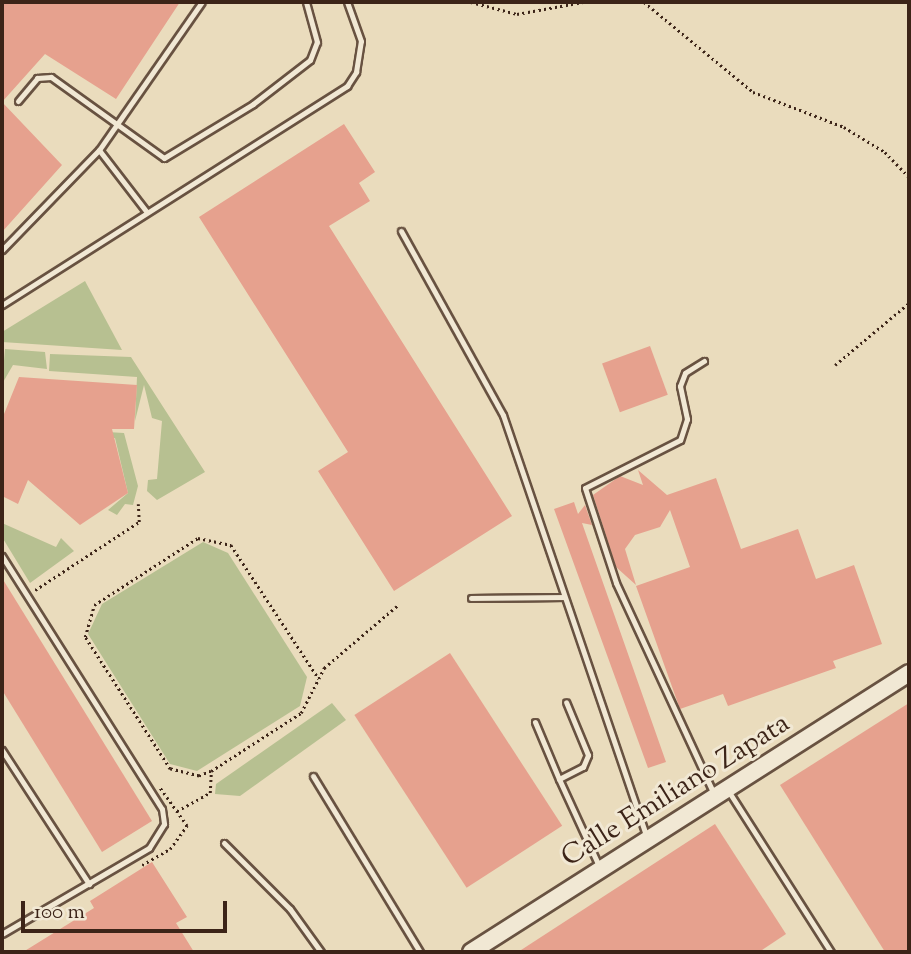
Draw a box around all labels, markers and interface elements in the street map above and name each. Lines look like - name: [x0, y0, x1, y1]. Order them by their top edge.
- street label: Calle Emiliano Zapata: [556, 707, 796, 875]
- scale bar: [24, 888, 231, 932]
- text: 100 m: [34, 898, 85, 928]

